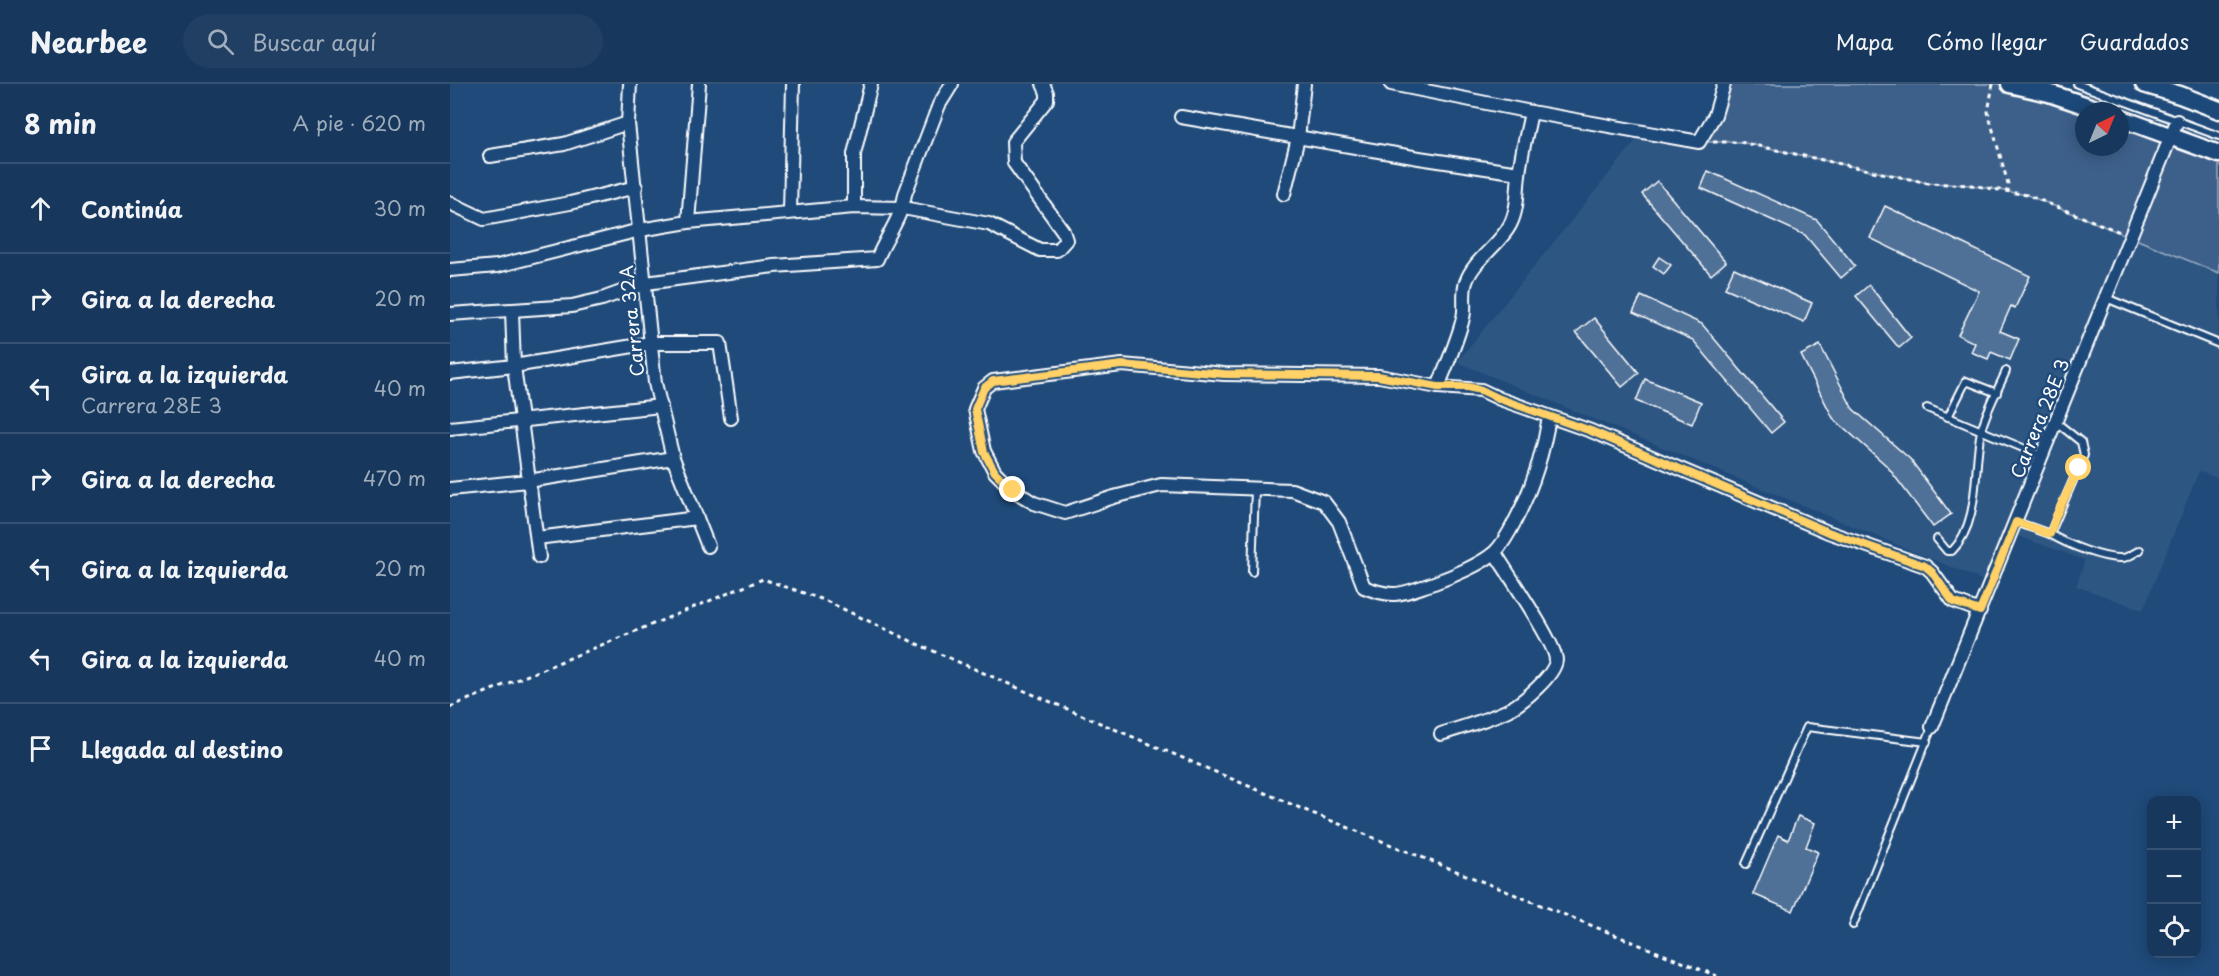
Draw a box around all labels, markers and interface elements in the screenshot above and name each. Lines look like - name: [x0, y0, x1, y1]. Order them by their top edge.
- search box: [183, 14, 603, 68]
- text: Nearbee: [30, 20, 147, 63]
- icon: search: [204, 25, 237, 58]
- text: Buscar aquí: [252, 25, 376, 58]
- text: Mapa: [1836, 25, 1894, 57]
- text: Cómo llegar: [1927, 25, 2047, 57]
- text: Guardados: [2080, 25, 2189, 57]
- north arrow: [2075, 102, 2129, 156]
- text: 8 min: [24, 104, 97, 143]
- text: A pie · 620 m: [293, 108, 426, 138]
- icon: ahead: [24, 192, 57, 225]
- text: Continúa: [81, 192, 183, 225]
- text: 30 m: [373, 193, 426, 223]
- street label: Carrera 32A: [612, 264, 650, 378]
- icon: right: [24, 282, 57, 315]
- text: Gira a la derecha: [81, 282, 275, 315]
- text: 20 m: [374, 283, 426, 313]
- street label: Carrera 28E 3: [2003, 354, 2075, 482]
- text: Gira a la izquierda: [81, 357, 288, 390]
- icon: left: [24, 372, 57, 405]
- text: 40 m: [374, 373, 426, 403]
- text: Carrera 28E 3: [81, 390, 222, 420]
- route start: [2065, 454, 2091, 480]
- icon: right: [24, 462, 57, 495]
- text: Gira a la derecha: [81, 462, 275, 495]
- text: 470 m: [363, 463, 426, 493]
- route end: [999, 476, 1025, 502]
- icon: left: [24, 552, 57, 585]
- text: Gira a la izquierda: [81, 552, 288, 585]
- text: 20 m: [374, 553, 426, 583]
- icon: left: [24, 642, 57, 675]
- text: Gira a la izquierda: [81, 642, 288, 675]
- text: 40 m: [374, 643, 426, 673]
- icon: arrive: [24, 732, 57, 765]
- text: Llegada al destino: [81, 732, 283, 765]
- map controls: [2147, 796, 2201, 958]
- button: +: [2147, 796, 2201, 850]
- button: −: [2147, 850, 2201, 904]
- button: locate: [2147, 904, 2201, 958]

